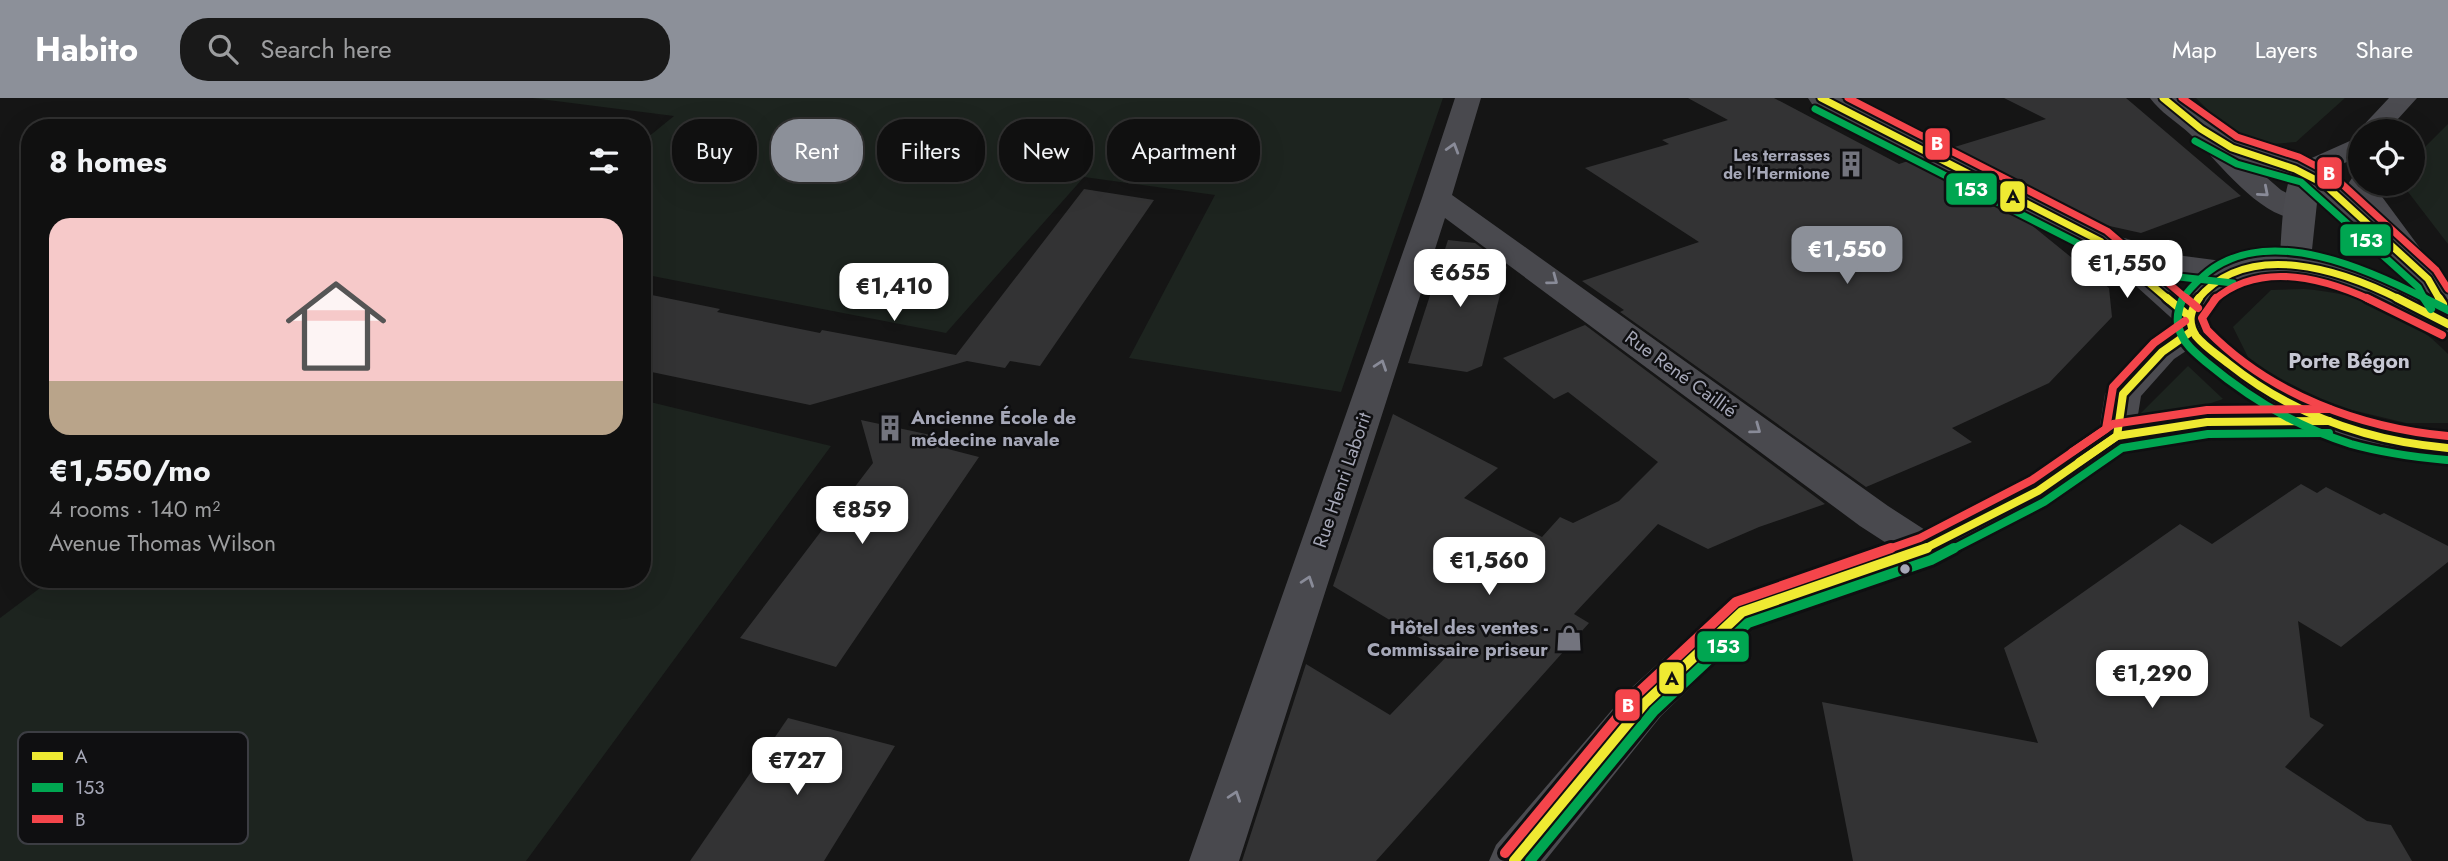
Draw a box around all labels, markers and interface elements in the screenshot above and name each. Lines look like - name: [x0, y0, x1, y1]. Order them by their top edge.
- search box: [180, 18, 670, 81]
- text: Habito: [35, 26, 138, 73]
- icon: search: [204, 30, 242, 68]
- text: Search here: [260, 30, 392, 68]
- text: Map: [2172, 32, 2217, 67]
- text: Layers: [2255, 32, 2317, 67]
- text: Share: [2355, 32, 2413, 67]
- chip: Buy: [672, 119, 757, 182]
- chip: Rent: [771, 119, 863, 182]
- chip: Filters: [877, 119, 985, 182]
- chip: New: [999, 119, 1093, 182]
- chip: Apartment: [1107, 119, 1260, 182]
- map controls: [2348, 119, 2425, 196]
- button: locate: [2348, 119, 2425, 196]
- line badge: B: [1924, 127, 1951, 161]
- text: B: [1931, 130, 1943, 157]
- text: 8 homes: [49, 140, 167, 183]
- icon: filters: [585, 142, 623, 180]
- one-way arrow: [1444, 142, 1459, 154]
- place label: Les terrasses de l'Hermione: [1723, 144, 1830, 185]
- building icon: Les terrasses de l'Hermione: [1836, 149, 1866, 179]
- line badge: B: [2316, 156, 2343, 190]
- text: B: [2323, 160, 2335, 187]
- line badge: 153: [1945, 172, 1998, 206]
- text: 153: [1954, 176, 1988, 203]
- line badge: A: [1999, 180, 2026, 213]
- text: A: [2005, 183, 2020, 210]
- one-way arrow: [2256, 184, 2269, 196]
- line badge: 153: [2339, 223, 2392, 257]
- pin: €1,550: [1790, 226, 1904, 286]
- text: 153: [2349, 227, 2383, 254]
- text: €1,550: [1807, 232, 1887, 266]
- pin: €1,550: [2070, 240, 2184, 300]
- text: €1,550: [2087, 246, 2167, 280]
- pin: €655: [1419, 250, 1501, 309]
- text: €655: [1430, 255, 1490, 289]
- icon: home: [273, 263, 399, 389]
- pin: €1,410: [837, 264, 951, 323]
- text: €1,410: [855, 269, 933, 303]
- one-way arrow: [1545, 271, 1558, 284]
- street label: Rue René Caillié: [1619, 324, 1743, 424]
- district label: Porte Bégon: [2288, 346, 2410, 376]
- one-way arrow: [1373, 360, 1387, 372]
- place label: Ancienne École de médecine navale: [910, 404, 1076, 453]
- street label: Rue Henri Laborit: [1306, 408, 1378, 551]
- building icon: Ancienne École de médecine navale: [875, 413, 905, 443]
- one-way arrow: [1748, 421, 1761, 433]
- text: €1,550/mo: [49, 449, 211, 492]
- pin: €859: [821, 486, 903, 546]
- text: 4 rooms · 140 m²: [49, 492, 220, 526]
- text: €859: [832, 492, 892, 526]
- text: Avenue Thomas Wilson: [49, 526, 276, 560]
- pin: €1,560: [1432, 538, 1546, 597]
- text: €1,560: [1449, 543, 1529, 577]
- unlabelled marker: [1898, 562, 1912, 576]
- one-way arrow: [1300, 575, 1314, 587]
- place label: Hôtel des ventes - Commissaire priseur: [1367, 614, 1549, 663]
- shop icon: Hôtel des ventes - Commissaire priseur: [1554, 623, 1584, 653]
- line badge: 153: [1696, 630, 1750, 663]
- text: 153: [1706, 633, 1740, 660]
- pin: €1,290: [2095, 650, 2209, 710]
- text: €1,290: [2112, 656, 2192, 690]
- line badge: A: [1658, 661, 1685, 695]
- text: A: [1664, 665, 1679, 692]
- line badge: B: [1614, 688, 1641, 722]
- text: B: [1622, 692, 1634, 719]
- legend: [18, 732, 248, 844]
- pin: €727: [756, 738, 838, 797]
- text: A: [75, 743, 88, 770]
- text: €727: [768, 743, 826, 777]
- text: 153: [75, 774, 105, 801]
- one-way arrow: [1227, 791, 1242, 803]
- text: B: [75, 806, 86, 833]

